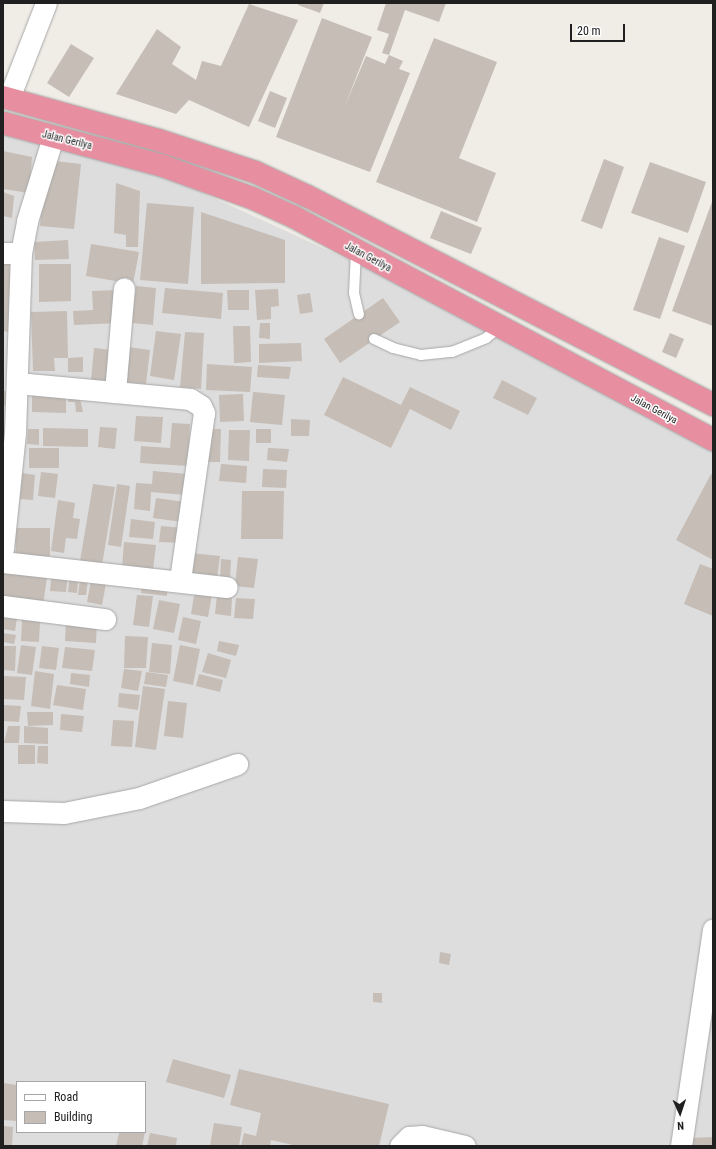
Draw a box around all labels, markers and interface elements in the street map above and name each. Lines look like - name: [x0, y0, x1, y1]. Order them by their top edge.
- scale bar: [572, 16, 627, 42]
- text: 20 m: [577, 24, 601, 38]
- street label: Jalan Gerilya: [41, 128, 93, 152]
- street label: Jalan Gerilya: [343, 240, 393, 274]
- street label: Jalan Gerilya: [629, 392, 679, 426]
- legend: [16, 1081, 146, 1133]
- text: Road: [54, 1090, 78, 1104]
- north arrow: [660, 1093, 700, 1133]
- text: Building: [54, 1110, 92, 1124]
- text: N: [677, 1119, 684, 1132]

